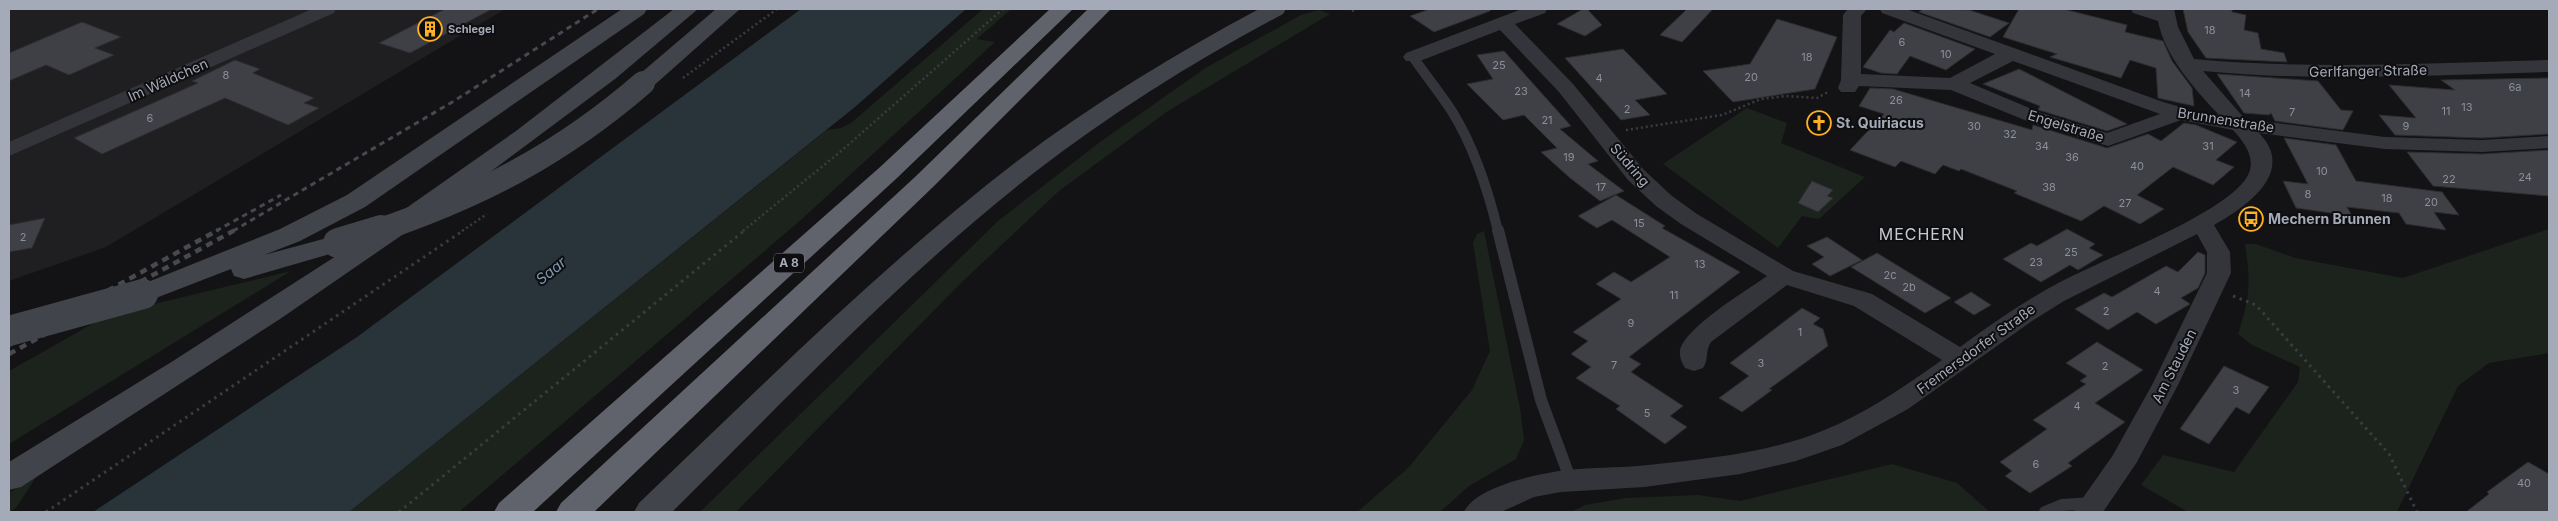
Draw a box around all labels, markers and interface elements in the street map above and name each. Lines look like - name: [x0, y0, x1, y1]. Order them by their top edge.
- building icon: Schlegel: [417, 16, 443, 42]
- place label: Schlegel: [448, 22, 495, 36]
- house number: 18: [2204, 23, 2216, 37]
- house number: 6: [1899, 35, 1906, 49]
- house number: 10: [1940, 47, 1952, 61]
- house number: 18: [1801, 50, 1813, 64]
- street label: Im Wäldchen: [125, 54, 210, 105]
- house number: 25: [1492, 58, 1506, 72]
- street label: Gerlfanger Straße: [2309, 61, 2427, 80]
- house number: 8: [223, 68, 230, 82]
- house number: 20: [1744, 70, 1758, 84]
- house number: 4: [1595, 71, 1603, 85]
- house number: 6a: [2509, 80, 2522, 94]
- house number: 23: [1514, 84, 1528, 98]
- house number: 14: [2239, 86, 2251, 100]
- house number: 26: [1889, 93, 1903, 107]
- house number: 13: [2461, 100, 2473, 114]
- house number: 2: [1624, 102, 1630, 116]
- street label: Brunnenstraße: [2177, 103, 2276, 136]
- house number: 11: [2442, 104, 2450, 118]
- house number: 7: [2289, 105, 2295, 119]
- street label: Engelstraße: [2026, 106, 2106, 145]
- church icon: St. Quiriacus: [1806, 110, 1832, 136]
- house number: 6: [147, 111, 154, 125]
- house number: 21: [1541, 113, 1553, 127]
- place label: St. Quiriacus: [1836, 114, 1924, 131]
- house number: 30: [1967, 119, 1981, 133]
- house number: 9: [2403, 119, 2410, 133]
- house number: 32: [2003, 127, 2017, 141]
- house number: 34: [2035, 139, 2049, 153]
- house number: 31: [2202, 139, 2214, 153]
- street label: Südring: [1607, 140, 1654, 190]
- house number: 19: [1563, 150, 1575, 164]
- house number: 36: [2065, 150, 2079, 164]
- house number: 40: [2130, 159, 2144, 173]
- house number: 10: [2316, 164, 2328, 178]
- house number: 24: [2518, 170, 2532, 184]
- house number: 22: [2442, 172, 2456, 186]
- house number: 17: [1596, 180, 1606, 194]
- house number: 38: [2042, 180, 2056, 194]
- house number: 8: [2305, 187, 2312, 201]
- house number: 18: [2381, 191, 2393, 205]
- house number: 20: [2424, 195, 2438, 209]
- house number: 27: [2119, 196, 2131, 210]
- bus stop icon: Mechern Brunnen: [2238, 206, 2264, 232]
- place label: Mechern Brunnen: [2268, 210, 2391, 227]
- house number: 15: [1633, 216, 1645, 230]
- district label: MECHERN: [1879, 224, 1965, 244]
- house number: 2: [20, 230, 26, 244]
- house number: 25: [2064, 245, 2078, 259]
- water label: Saar: [532, 252, 570, 289]
- road number: A 8: [774, 254, 804, 272]
- house number: 23: [2029, 255, 2043, 269]
- house number: 13: [1694, 257, 1706, 271]
- house number: 2c: [1884, 268, 1897, 282]
- house number: 2b: [1902, 280, 1916, 294]
- house number: 4: [2153, 284, 2161, 298]
- house number: 11: [1670, 288, 1678, 302]
- street label: Fremersdorfer Straße: [1913, 300, 2038, 397]
- house number: 2: [2103, 304, 2109, 318]
- house number: 9: [1628, 316, 1635, 330]
- house number: 1: [1798, 325, 1802, 339]
- street label: Am Stauden: [2148, 326, 2199, 406]
- house number: 3: [1758, 356, 1765, 370]
- house number: 7: [1611, 358, 1617, 372]
- house number: 2: [2102, 359, 2108, 373]
- house number: 3: [2233, 383, 2240, 397]
- house number: 4: [2073, 399, 2081, 413]
- house number: 5: [1644, 406, 1651, 420]
- house number: 6: [2033, 457, 2040, 471]
- house number: 40: [2517, 476, 2531, 490]

